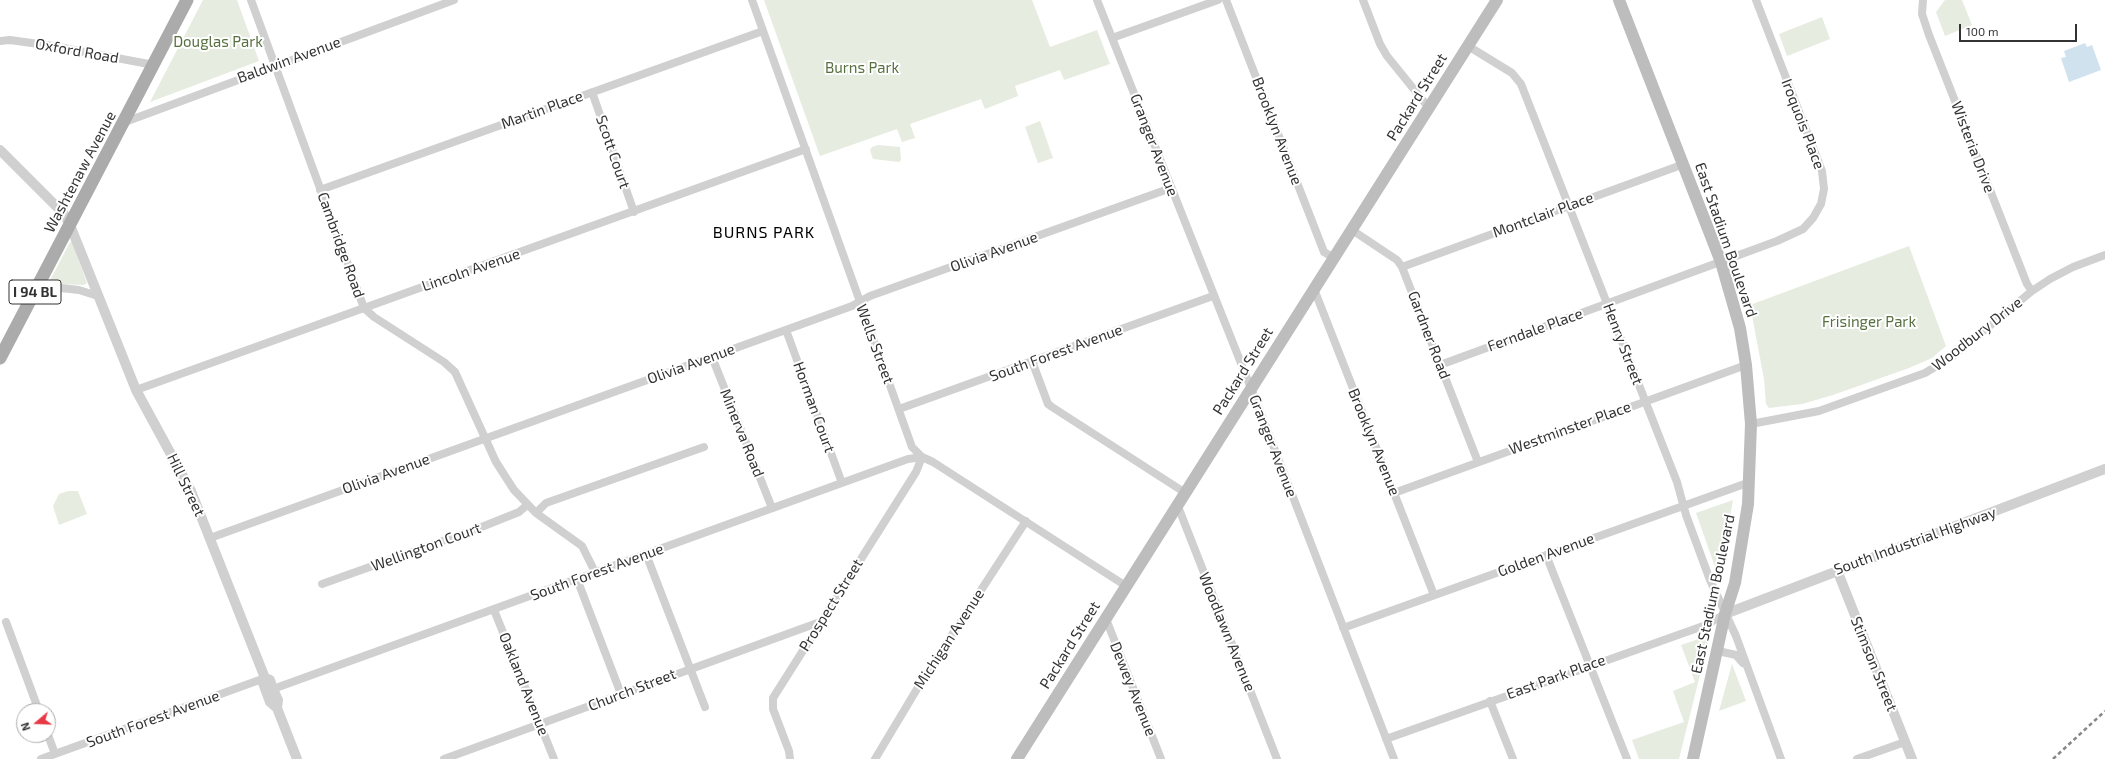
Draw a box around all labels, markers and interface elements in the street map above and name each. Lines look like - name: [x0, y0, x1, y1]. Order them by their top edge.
- scale bar: [1961, 16, 2079, 42]
- text: 100 m: [1966, 24, 1998, 38]
- park label: Douglas Park: [173, 33, 263, 51]
- street label: Baldwin Avenue: [235, 33, 343, 87]
- street label: Oxford Road: [34, 35, 120, 67]
- street label: Packard Street: [1383, 50, 1451, 144]
- park label: Burns Park: [825, 59, 899, 77]
- street label: Brooklyn Avenue: [1248, 74, 1306, 188]
- street label: Iroquois Place: [1778, 76, 1828, 172]
- street label: Martin Place: [499, 87, 585, 133]
- street label: Granger Avenue: [1126, 91, 1182, 199]
- street label: Wisteria Drive: [1947, 99, 1999, 195]
- street label: Washtenaw Avenue: [40, 108, 120, 236]
- street label: Scott Court: [592, 113, 634, 191]
- street label: East Stadium Boulevard: [1691, 160, 1761, 320]
- street label: Montclair Place: [1490, 188, 1596, 242]
- street label: Cambridge Road: [314, 190, 368, 300]
- district label: BURNS PARK: [713, 223, 815, 243]
- street label: Olivia Avenue: [948, 228, 1040, 276]
- street label: Lincoln Avenue: [420, 245, 522, 295]
- road number: I 94 BL: [9, 280, 61, 304]
- street label: Gardner Road: [1404, 288, 1454, 382]
- street label: Woodbury Drive: [1928, 293, 2026, 375]
- street label: Henry Street: [1599, 301, 1647, 387]
- street label: Wells Street: [852, 302, 898, 386]
- street label: Ferndale Place: [1485, 304, 1585, 356]
- park label: Frisinger Park: [1822, 313, 1916, 331]
- street label: South Forest Avenue: [987, 321, 1125, 385]
- street label: Packard Street: [1209, 324, 1277, 418]
- street label: Olivia Avenue: [645, 340, 737, 388]
- street label: Horman Court: [789, 359, 839, 455]
- street label: Minerva Road: [716, 386, 768, 480]
- street label: Brooklyn Avenue: [1344, 386, 1404, 498]
- street label: Granger Avenue: [1245, 392, 1301, 500]
- street label: Westminster Place: [1507, 398, 1633, 458]
- street label: Olivia Avenue: [340, 450, 432, 498]
- street label: Hill Street: [163, 451, 209, 519]
- street label: South Industrial Highway: [1831, 503, 1999, 579]
- street label: East Stadium Boulevard: [1687, 513, 1739, 675]
- street label: Wellington Court: [369, 519, 483, 575]
- street label: Golden Avenue: [1495, 529, 1597, 581]
- street label: South Forest Avenue: [528, 540, 666, 604]
- street label: Prospect Street: [795, 555, 867, 655]
- street label: Woodlawn Avenue: [1195, 570, 1259, 694]
- street label: Michigan Avenue: [910, 586, 988, 692]
- street label: Packard Street: [1036, 598, 1104, 692]
- street label: Stimson Street: [1847, 614, 1901, 714]
- street label: Oakland Avenue: [495, 630, 553, 738]
- street label: Dewey Avenue: [1106, 639, 1160, 739]
- street label: East Park Place: [1504, 651, 1608, 703]
- street label: Church Street: [585, 665, 679, 715]
- street label: South Forest Avenue: [84, 687, 222, 751]
- north arrow: [16, 703, 56, 743]
- text: N: [18, 721, 33, 733]

